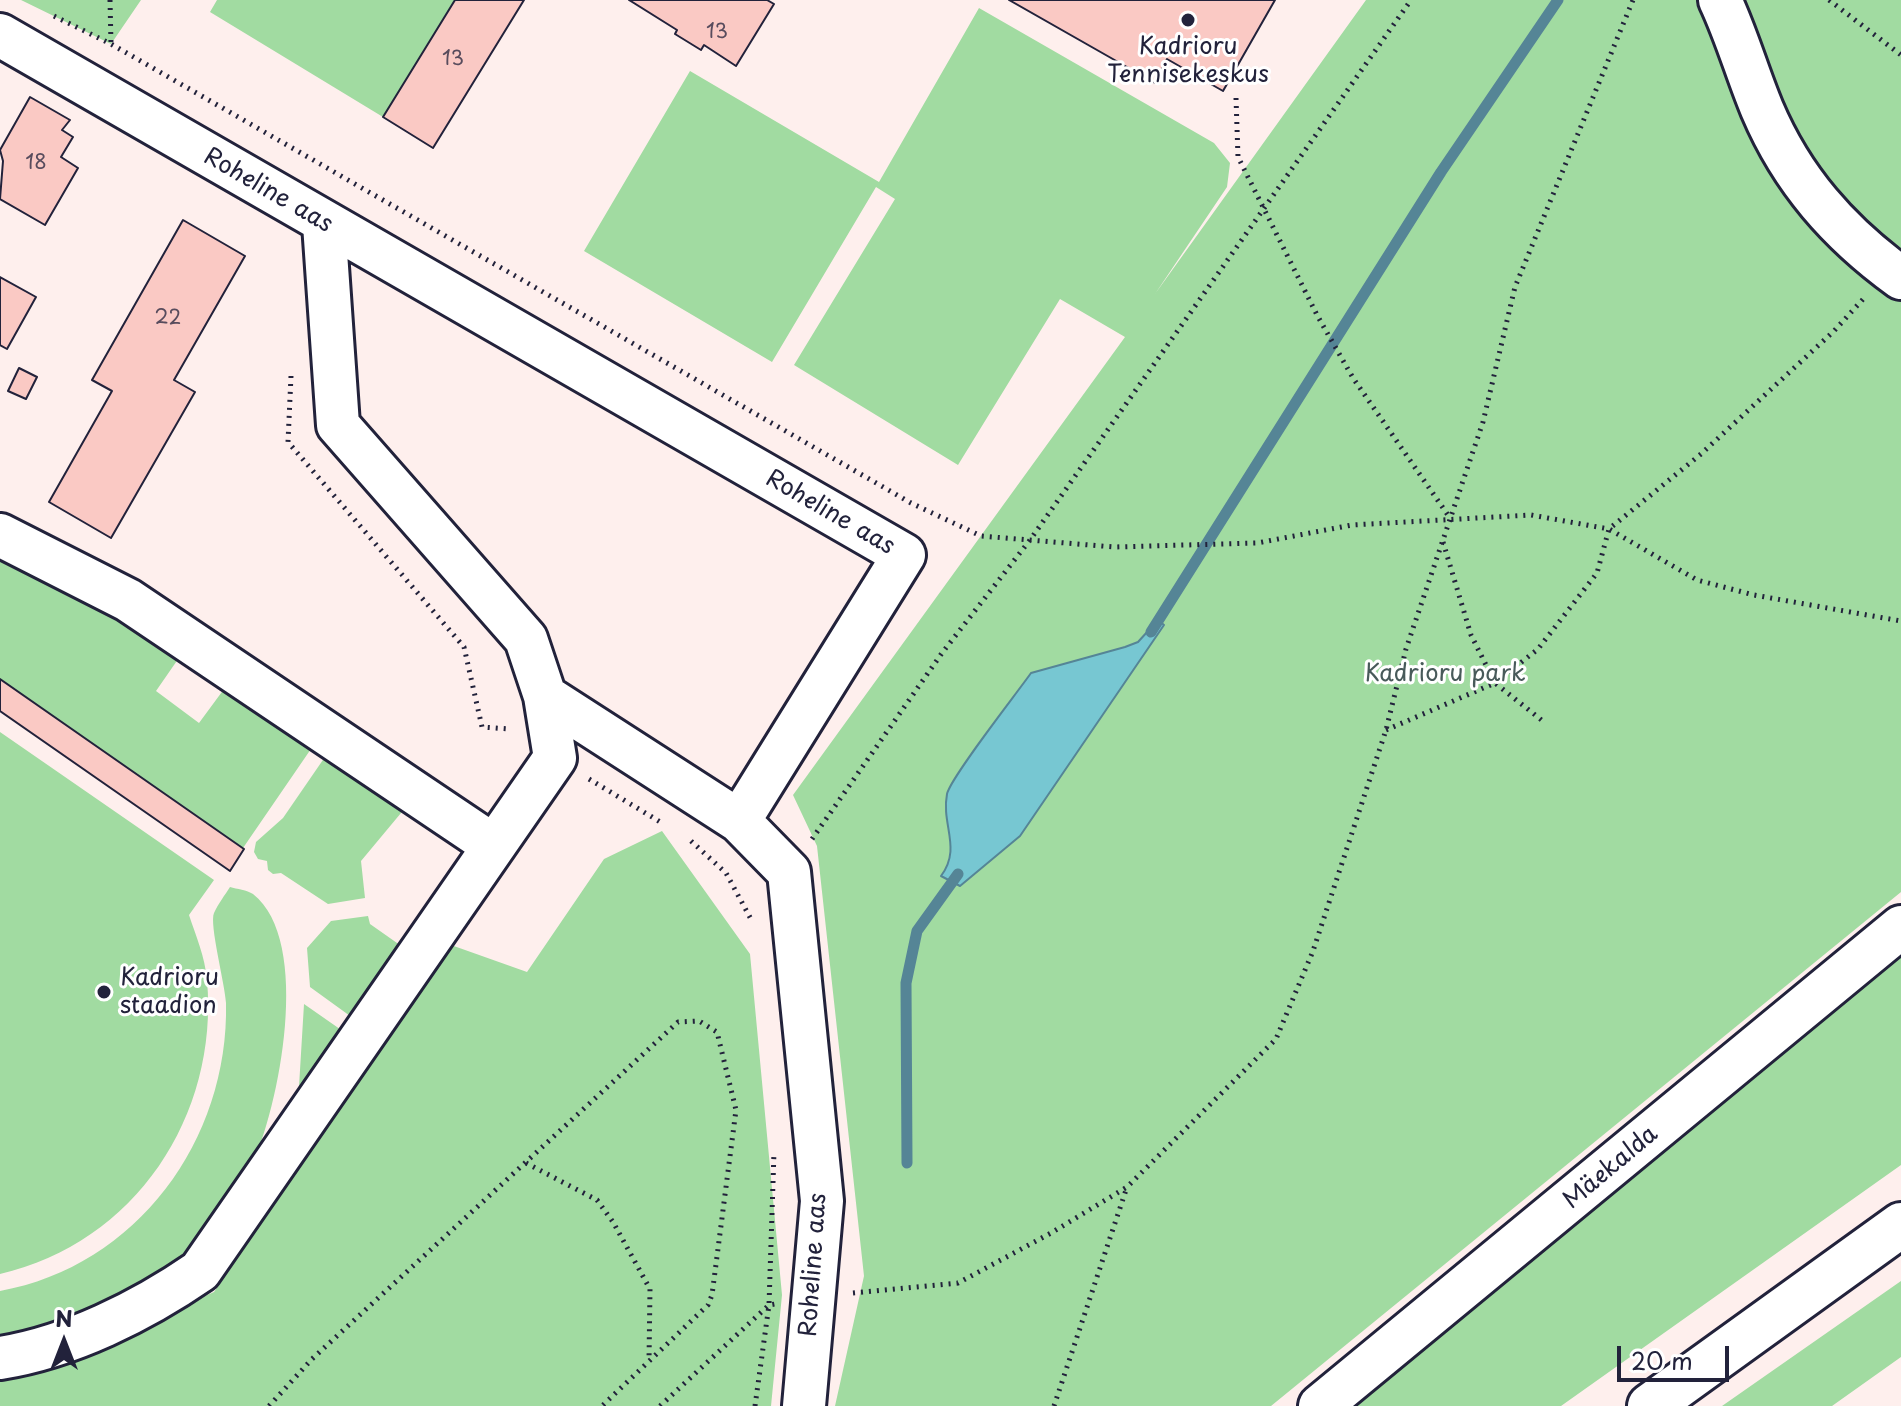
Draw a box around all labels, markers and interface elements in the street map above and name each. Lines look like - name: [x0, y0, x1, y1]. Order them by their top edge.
- marker: Kadrioru Tennisekeskus: [1179, 11, 1197, 29]
- house number: 13: [706, 20, 728, 44]
- place label: Kadrioru Tennisekeskus: [1107, 33, 1269, 89]
- house number: 13: [442, 47, 464, 71]
- street label: Roheline aas: [198, 143, 338, 239]
- house number: 18: [25, 151, 47, 175]
- house number: 22: [155, 306, 181, 330]
- street label: Roheline aas: [760, 465, 900, 561]
- park label: Kadrioru park: [1364, 660, 1526, 688]
- place label: Kadrioru staadion: [120, 964, 219, 1020]
- marker: Kadrioru staadion: [95, 983, 113, 1001]
- street label: Mäekalda: [1558, 1120, 1664, 1216]
- street label: Roheline aas: [795, 1192, 833, 1338]
- text: N: [55, 1301, 73, 1334]
- north arrow: [24, 1302, 104, 1382]
- scale bar: [1621, 1330, 1733, 1380]
- text: 20 m: [1631, 1342, 1693, 1378]

